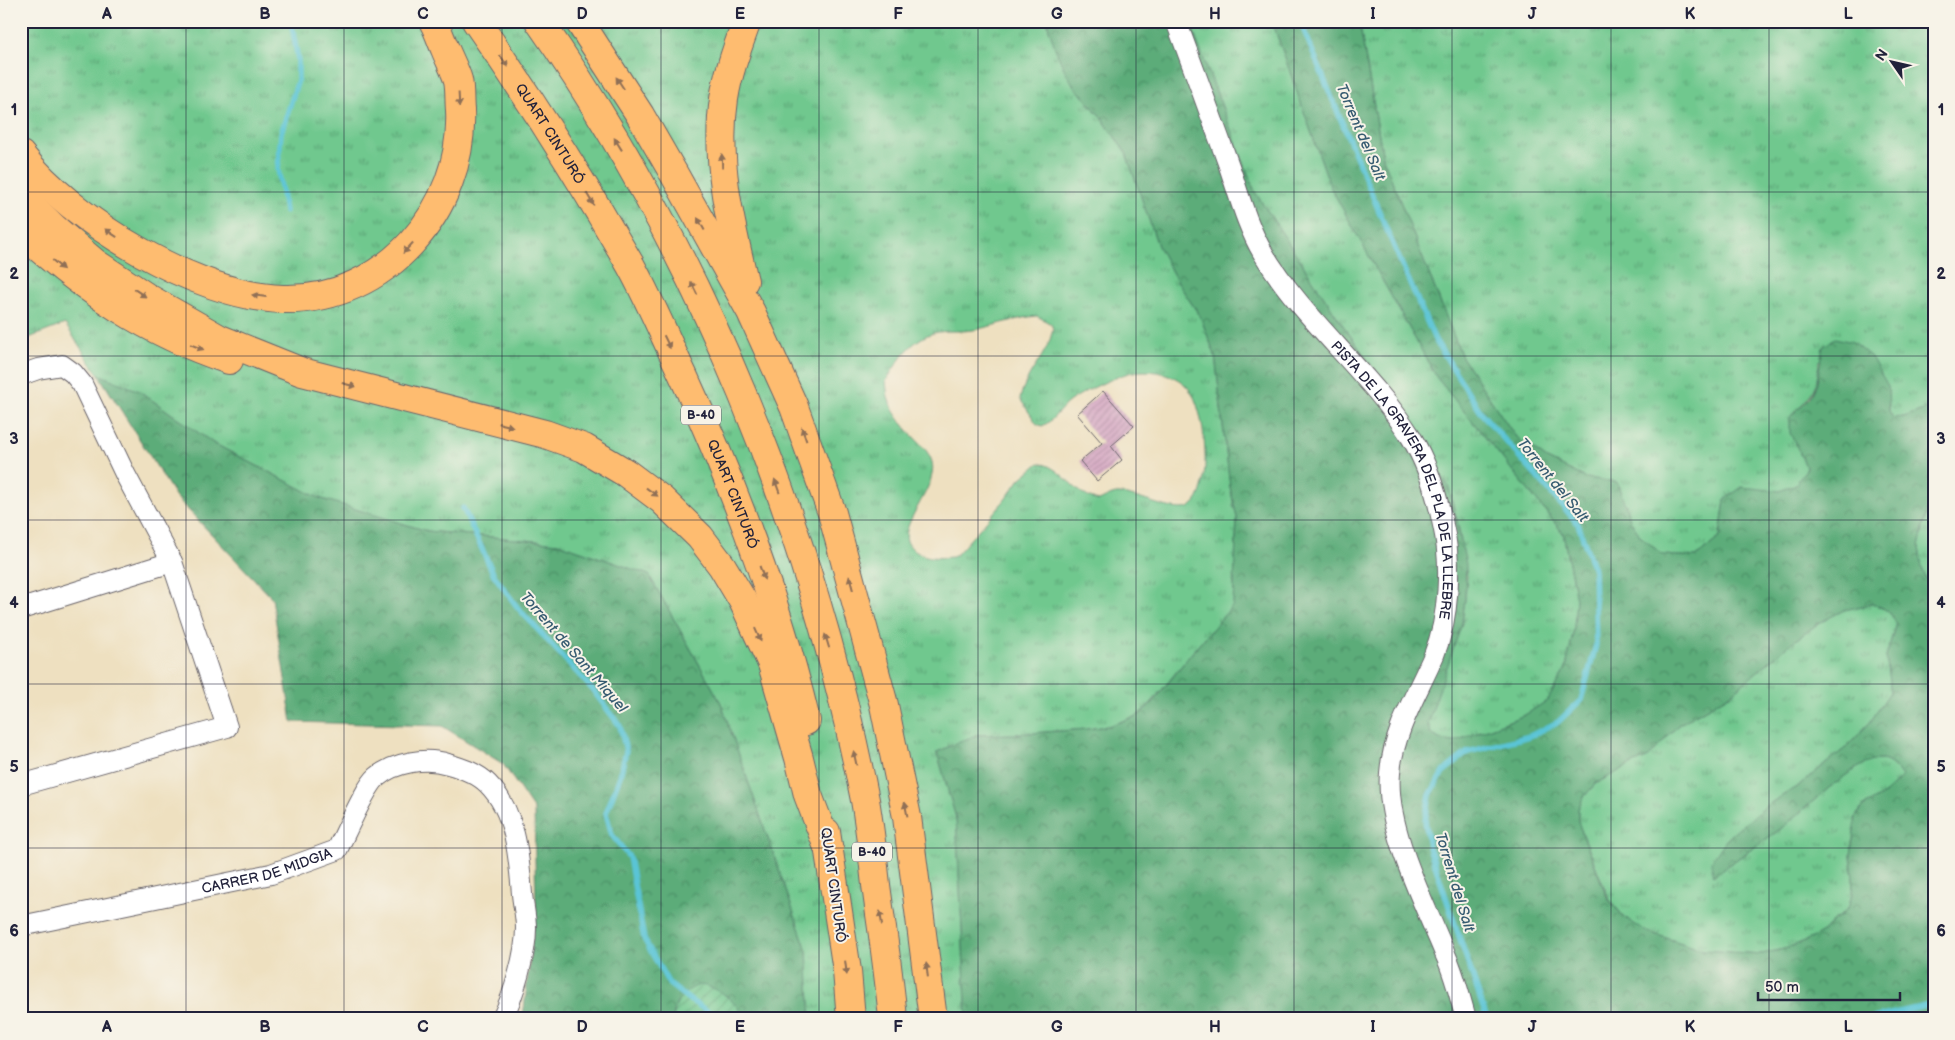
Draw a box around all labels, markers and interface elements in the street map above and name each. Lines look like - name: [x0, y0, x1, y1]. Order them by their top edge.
- text: A: [101, 5, 112, 24]
- text: B: [259, 5, 271, 24]
- text: C: [417, 5, 429, 24]
- text: D: [576, 5, 588, 24]
- text: E: [735, 5, 745, 24]
- text: F: [893, 5, 903, 24]
- text: G: [1051, 5, 1063, 24]
- text: H: [1209, 5, 1221, 24]
- text: I: [1370, 5, 1376, 24]
- text: J: [1528, 5, 1537, 24]
- text: K: [1685, 5, 1696, 24]
- text: L: [1843, 5, 1853, 24]
- north arrow: [1868, 38, 1918, 88]
- text: N: [1872, 46, 1892, 64]
- one-way arrow: [499, 54, 509, 68]
- one-way arrow: [615, 77, 624, 90]
- street label: QUART CINTURÓ: [512, 80, 589, 187]
- water label: Torrent del Salt: [1332, 81, 1390, 184]
- one-way arrow: [456, 92, 464, 108]
- text: 1: [11, 101, 17, 120]
- text: 1: [1938, 101, 1944, 120]
- one-way arrow: [614, 138, 623, 151]
- one-way arrow: [718, 153, 726, 169]
- one-way arrow: [585, 192, 595, 205]
- one-way arrow: [697, 217, 706, 230]
- one-way arrow: [105, 228, 118, 237]
- one-way arrow: [402, 241, 414, 253]
- one-way arrow: [51, 259, 64, 270]
- text: 2: [9, 265, 19, 284]
- text: 2: [1936, 265, 1946, 284]
- one-way arrow: [690, 281, 698, 295]
- one-way arrow: [134, 288, 147, 297]
- one-way arrow: [251, 292, 267, 300]
- one-way arrow: [663, 335, 671, 349]
- street label: PISTA DE LA GRAVERA DEL PLA DE LA LLEBRE: [1327, 337, 1456, 621]
- one-way arrow: [189, 344, 204, 352]
- one-way arrow: [341, 381, 356, 389]
- road number: B-40: [681, 406, 721, 424]
- one-way arrow: [499, 421, 514, 429]
- one-way arrow: [800, 427, 807, 442]
- text: 3: [9, 430, 19, 449]
- text: 3: [1936, 430, 1946, 449]
- water label: Torrent del Salt: [1513, 434, 1593, 527]
- street label: QUART CINTURÓ: [704, 437, 763, 551]
- one-way arrow: [773, 478, 781, 493]
- one-way arrow: [645, 487, 658, 498]
- one-way arrow: [759, 565, 766, 580]
- one-way arrow: [846, 576, 854, 591]
- water label: Torrent de Sant Miquel: [516, 588, 632, 717]
- text: 4: [9, 594, 19, 613]
- text: 4: [1936, 594, 1946, 613]
- one-way arrow: [755, 628, 763, 642]
- one-way arrow: [822, 633, 830, 648]
- one-way arrow: [851, 749, 859, 765]
- text: 5: [9, 758, 19, 777]
- text: 5: [1936, 758, 1946, 777]
- one-way arrow: [902, 802, 910, 817]
- street label: QUART CINTURÓ: [817, 826, 851, 944]
- water label: Torrent del Salt: [1430, 830, 1479, 935]
- road number: B-40: [852, 842, 892, 862]
- street label: CARRER DE MIDGIA: [200, 844, 335, 897]
- one-way arrow: [877, 910, 885, 926]
- text: 6: [9, 922, 19, 941]
- text: 6: [1936, 922, 1946, 941]
- one-way arrow: [842, 960, 850, 976]
- one-way arrow: [923, 962, 931, 978]
- scale bar: [1758, 970, 1900, 1002]
- text: 50 m: [1765, 978, 1799, 997]
- text: A: [101, 1018, 112, 1037]
- text: B: [259, 1018, 271, 1037]
- text: C: [417, 1018, 429, 1037]
- text: D: [576, 1018, 588, 1037]
- text: E: [735, 1018, 745, 1037]
- text: F: [893, 1018, 903, 1037]
- text: G: [1051, 1018, 1063, 1037]
- text: H: [1209, 1018, 1221, 1037]
- text: I: [1370, 1018, 1376, 1037]
- text: J: [1528, 1018, 1537, 1037]
- text: K: [1685, 1018, 1696, 1037]
- text: L: [1843, 1018, 1853, 1037]

